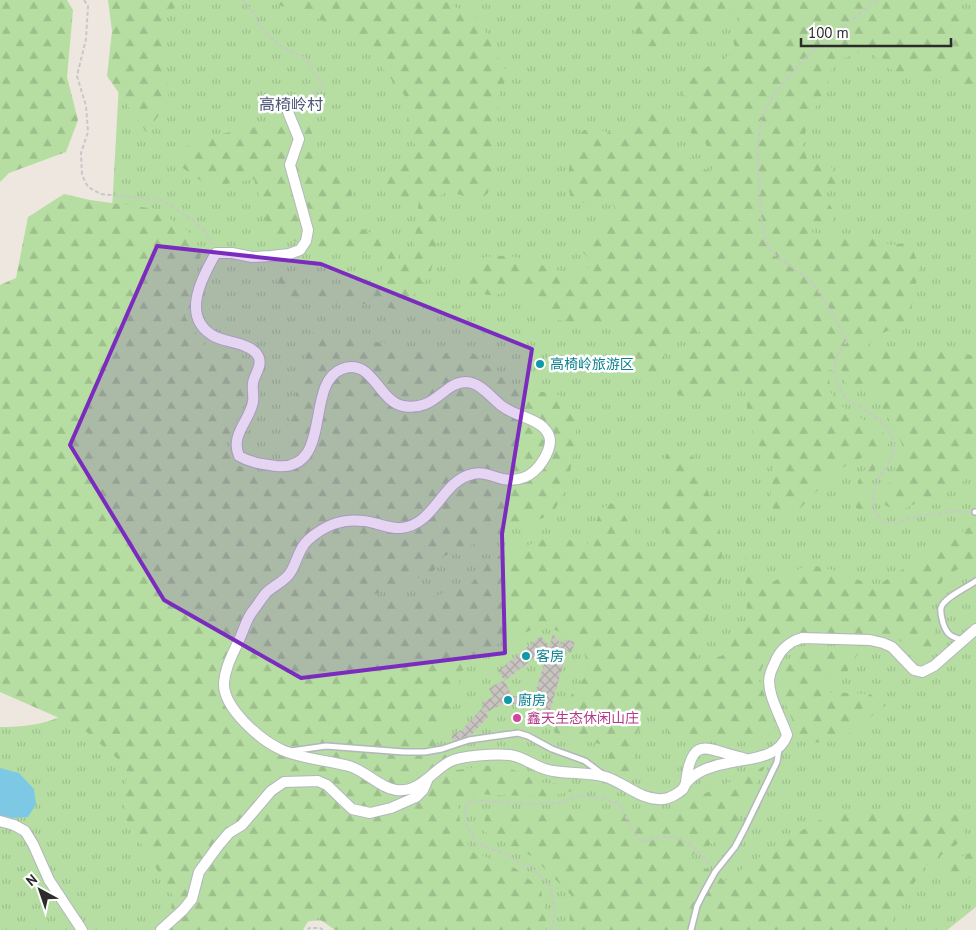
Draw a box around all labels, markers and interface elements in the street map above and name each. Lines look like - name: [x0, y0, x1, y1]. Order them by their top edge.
- scale bar: [801, 15, 951, 47]
- text: 100 m: [808, 23, 849, 42]
- district label: 高椅岭村: [259, 94, 323, 114]
- place label: 高椅岭旅游区: [550, 355, 634, 373]
- marker: 高椅岭旅游区: [534, 358, 546, 370]
- place label: 客房: [536, 647, 564, 665]
- marker: 客房: [520, 650, 532, 662]
- place label: 廚房: [518, 691, 546, 709]
- marker: 廚房: [502, 694, 514, 706]
- place label: 鑫天生态休闲山庄: [527, 709, 639, 727]
- marker: 鑫天生态休闲山庄: [511, 712, 523, 724]
- north arrow: [15, 865, 65, 915]
- text: N: [22, 870, 41, 890]

